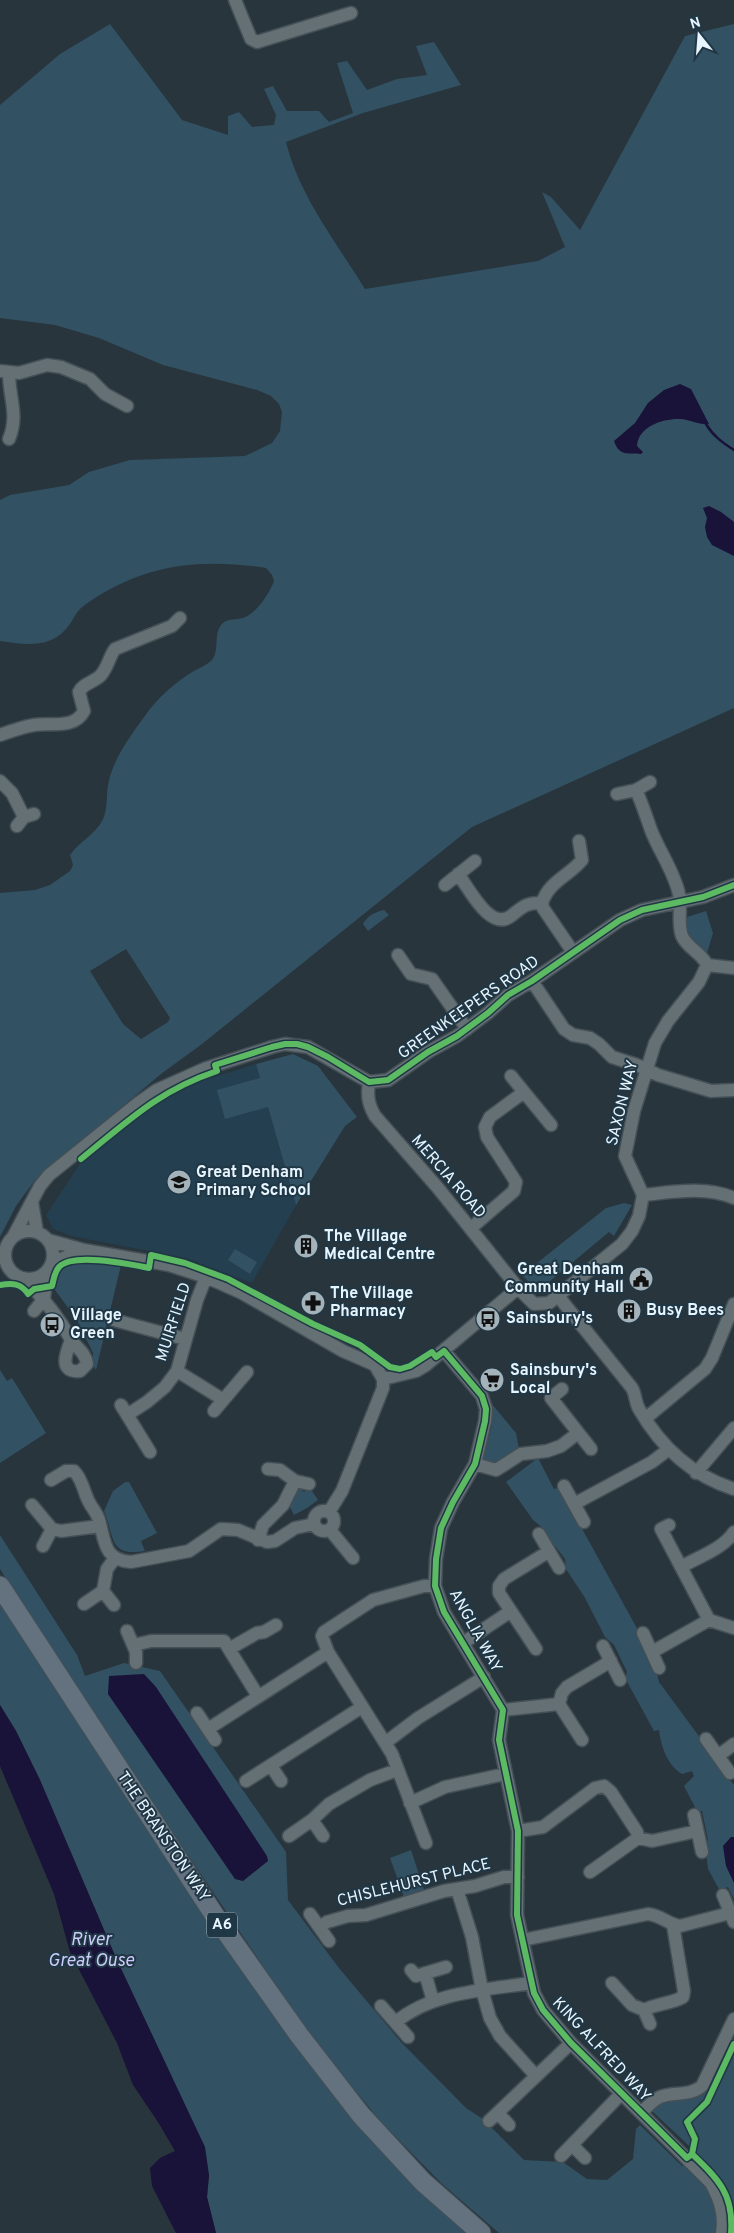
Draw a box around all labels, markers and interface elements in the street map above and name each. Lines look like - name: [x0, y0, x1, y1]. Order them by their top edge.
- north arrow: [674, 10, 724, 60]
- text: N: [688, 14, 703, 34]
- street label: GREENKEEPERS ROAD: [395, 952, 543, 1064]
- street label: SAXON WAY: [603, 1058, 643, 1148]
- street label: MERCIA ROAD: [406, 1131, 490, 1223]
- place label: Great Denham Primary School: [196, 1163, 311, 1201]
- school or university icon: Great Denham Primary School: [166, 1169, 192, 1195]
- place label: The Village Medical Centre: [324, 1227, 435, 1265]
- building icon: The Village Medical Centre: [293, 1233, 319, 1259]
- place label: Great Denham Community Hall: [504, 1260, 624, 1298]
- public building icon: Great Denham Community Hall: [628, 1266, 654, 1292]
- street label: MUIRFIELD: [152, 1280, 196, 1364]
- place label: The Village Pharmacy: [330, 1284, 413, 1322]
- pharmacy icon: The Village Pharmacy: [300, 1290, 326, 1316]
- building icon: Busy Bees: [616, 1298, 642, 1324]
- place label: Busy Bees: [646, 1301, 724, 1321]
- place label: Village Green: [70, 1306, 122, 1344]
- bus stop icon: Sainsbury's: [475, 1306, 501, 1332]
- place label: Sainsbury's: [506, 1309, 593, 1329]
- bus stop icon: Village Green: [39, 1312, 65, 1338]
- place label: Sainsbury's Local: [510, 1361, 597, 1399]
- supermarket icon: Sainsbury's Local: [479, 1367, 505, 1393]
- street label: ANGLIA WAY: [444, 1586, 506, 1676]
- street label: THE BRANSTON WAY: [112, 1768, 214, 1906]
- street label: CHISLEHURST PLACE: [335, 1854, 493, 1912]
- road number: A6: [207, 1912, 237, 1938]
- water label: River Great Ouse: [48, 1929, 135, 1973]
- street label: KING ALFRED WAY: [547, 1994, 655, 2106]

